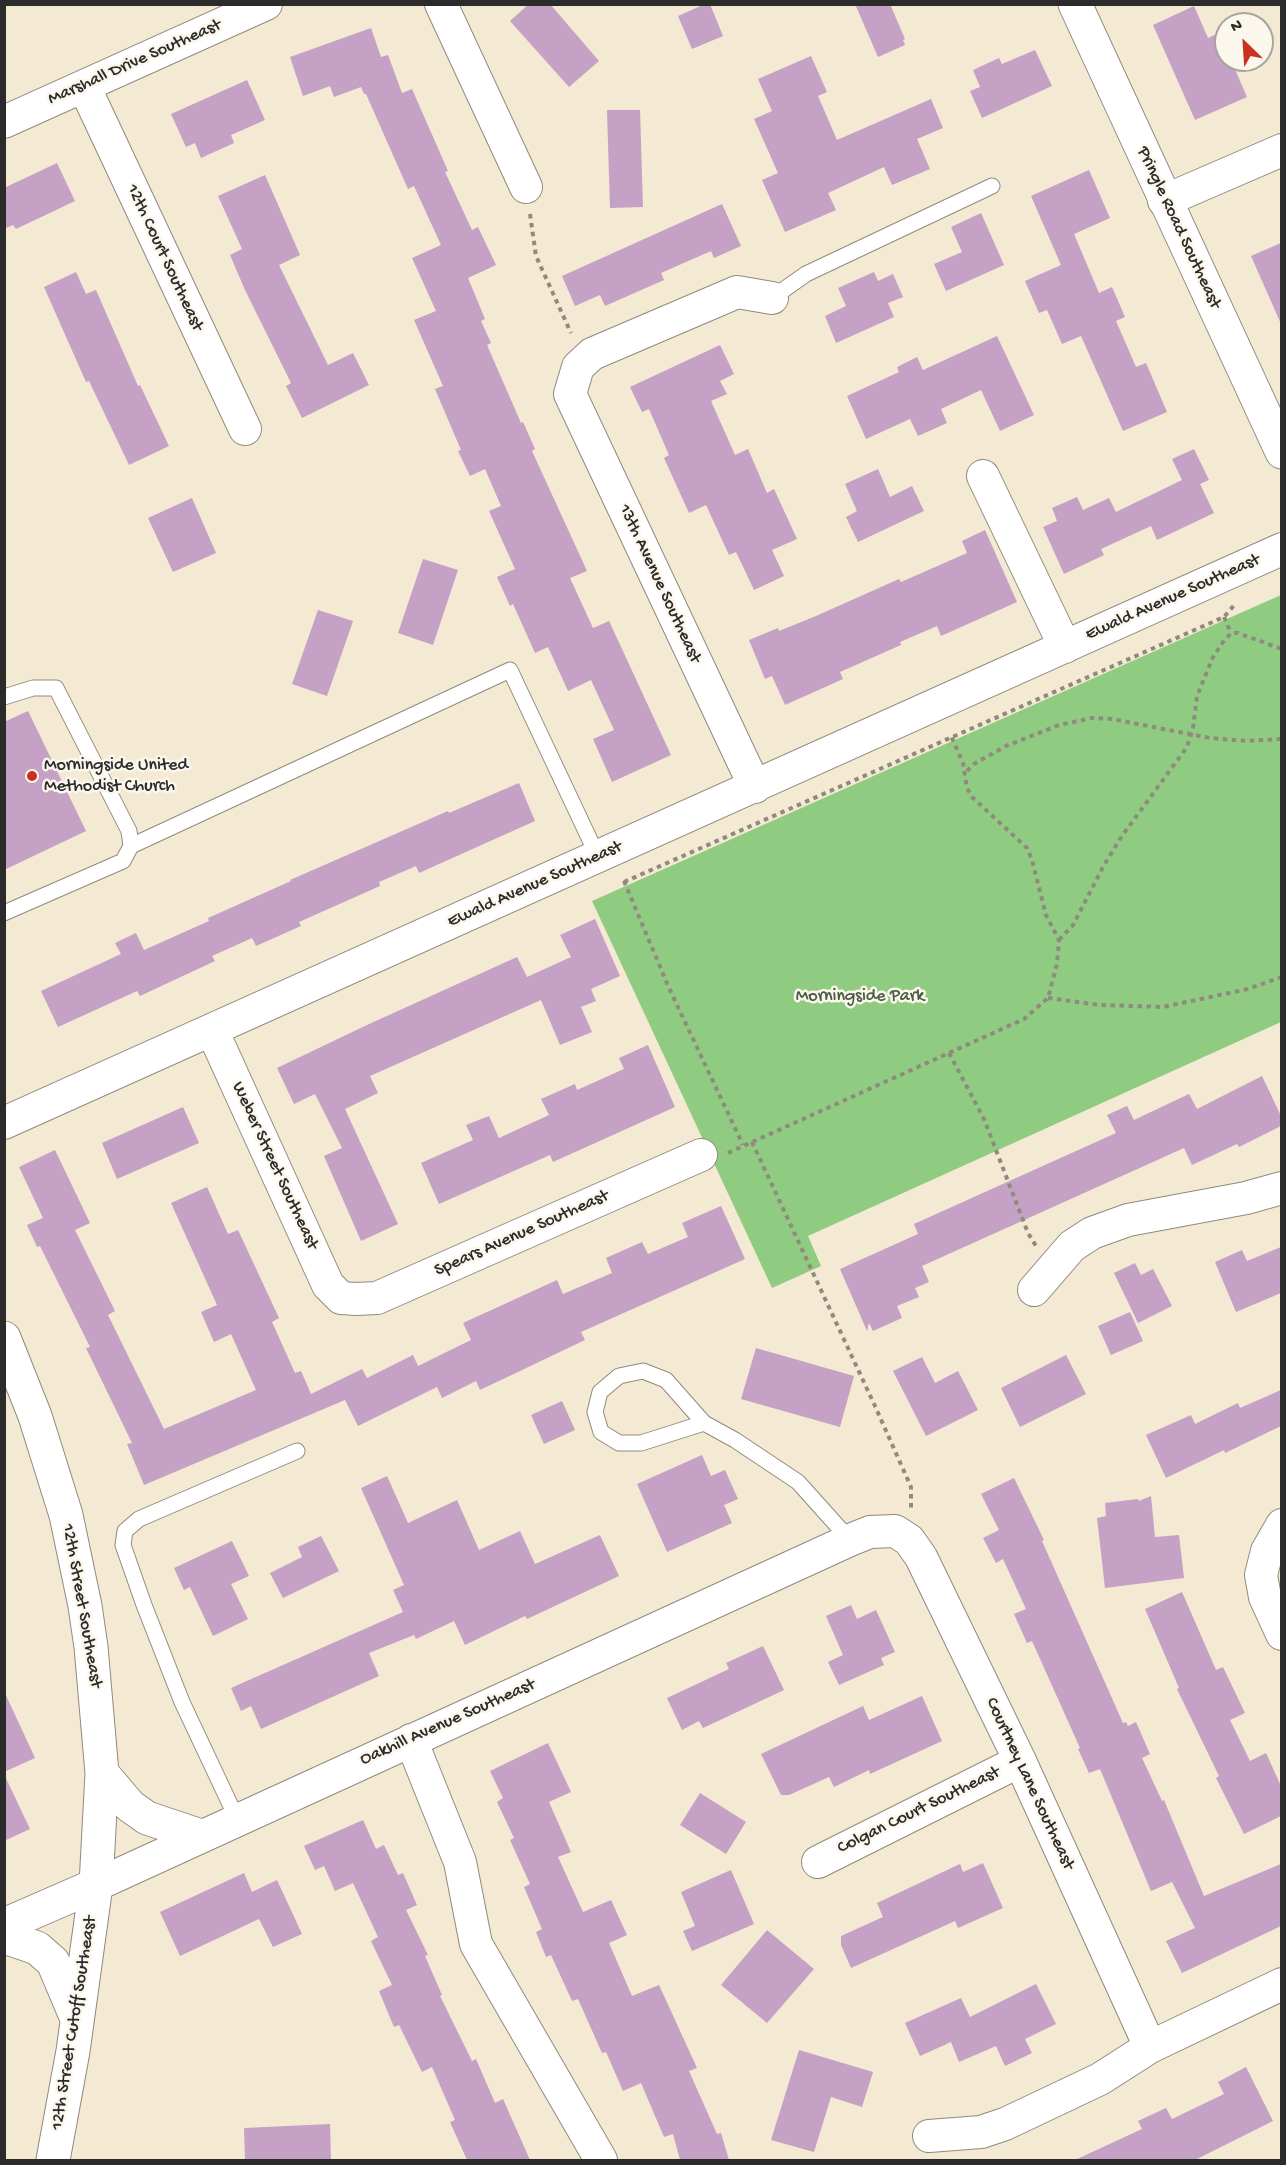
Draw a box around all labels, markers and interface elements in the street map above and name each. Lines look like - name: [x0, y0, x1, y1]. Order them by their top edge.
- north arrow: [1214, 12, 1274, 72]
- street label: Marshall Drive Southeast: [45, 15, 225, 111]
- text: N: [1228, 16, 1246, 38]
- street label: Pringle Road Southeast: [1131, 143, 1225, 313]
- street label: 12th Court Southeast: [121, 181, 207, 335]
- street label: 13th Avenue Southeast: [613, 501, 705, 667]
- street label: Ewald Avenue Southeast: [1082, 550, 1264, 646]
- place label: Morningside United Methodist Church: [44, 755, 188, 798]
- marker: Morningside United Methodist Church: [25, 769, 39, 783]
- street label: Ewald Avenue Southeast: [444, 837, 626, 933]
- park label: Morningside Park: [796, 986, 924, 1008]
- street label: Weber Street Southeast: [226, 1079, 322, 1253]
- street label: Spears Avenue Southeast: [431, 1186, 613, 1282]
- street label: 12th Street Southeast: [56, 1522, 106, 1690]
- street label: Oakhill Avenue Southeast: [357, 1675, 539, 1771]
- street label: Courtney Lane Southeast: [980, 1695, 1078, 1873]
- street label: Colgan Court Southeast: [834, 1762, 1004, 1860]
- street label: 12th Street Cutoff Southeast: [47, 1915, 103, 2131]

